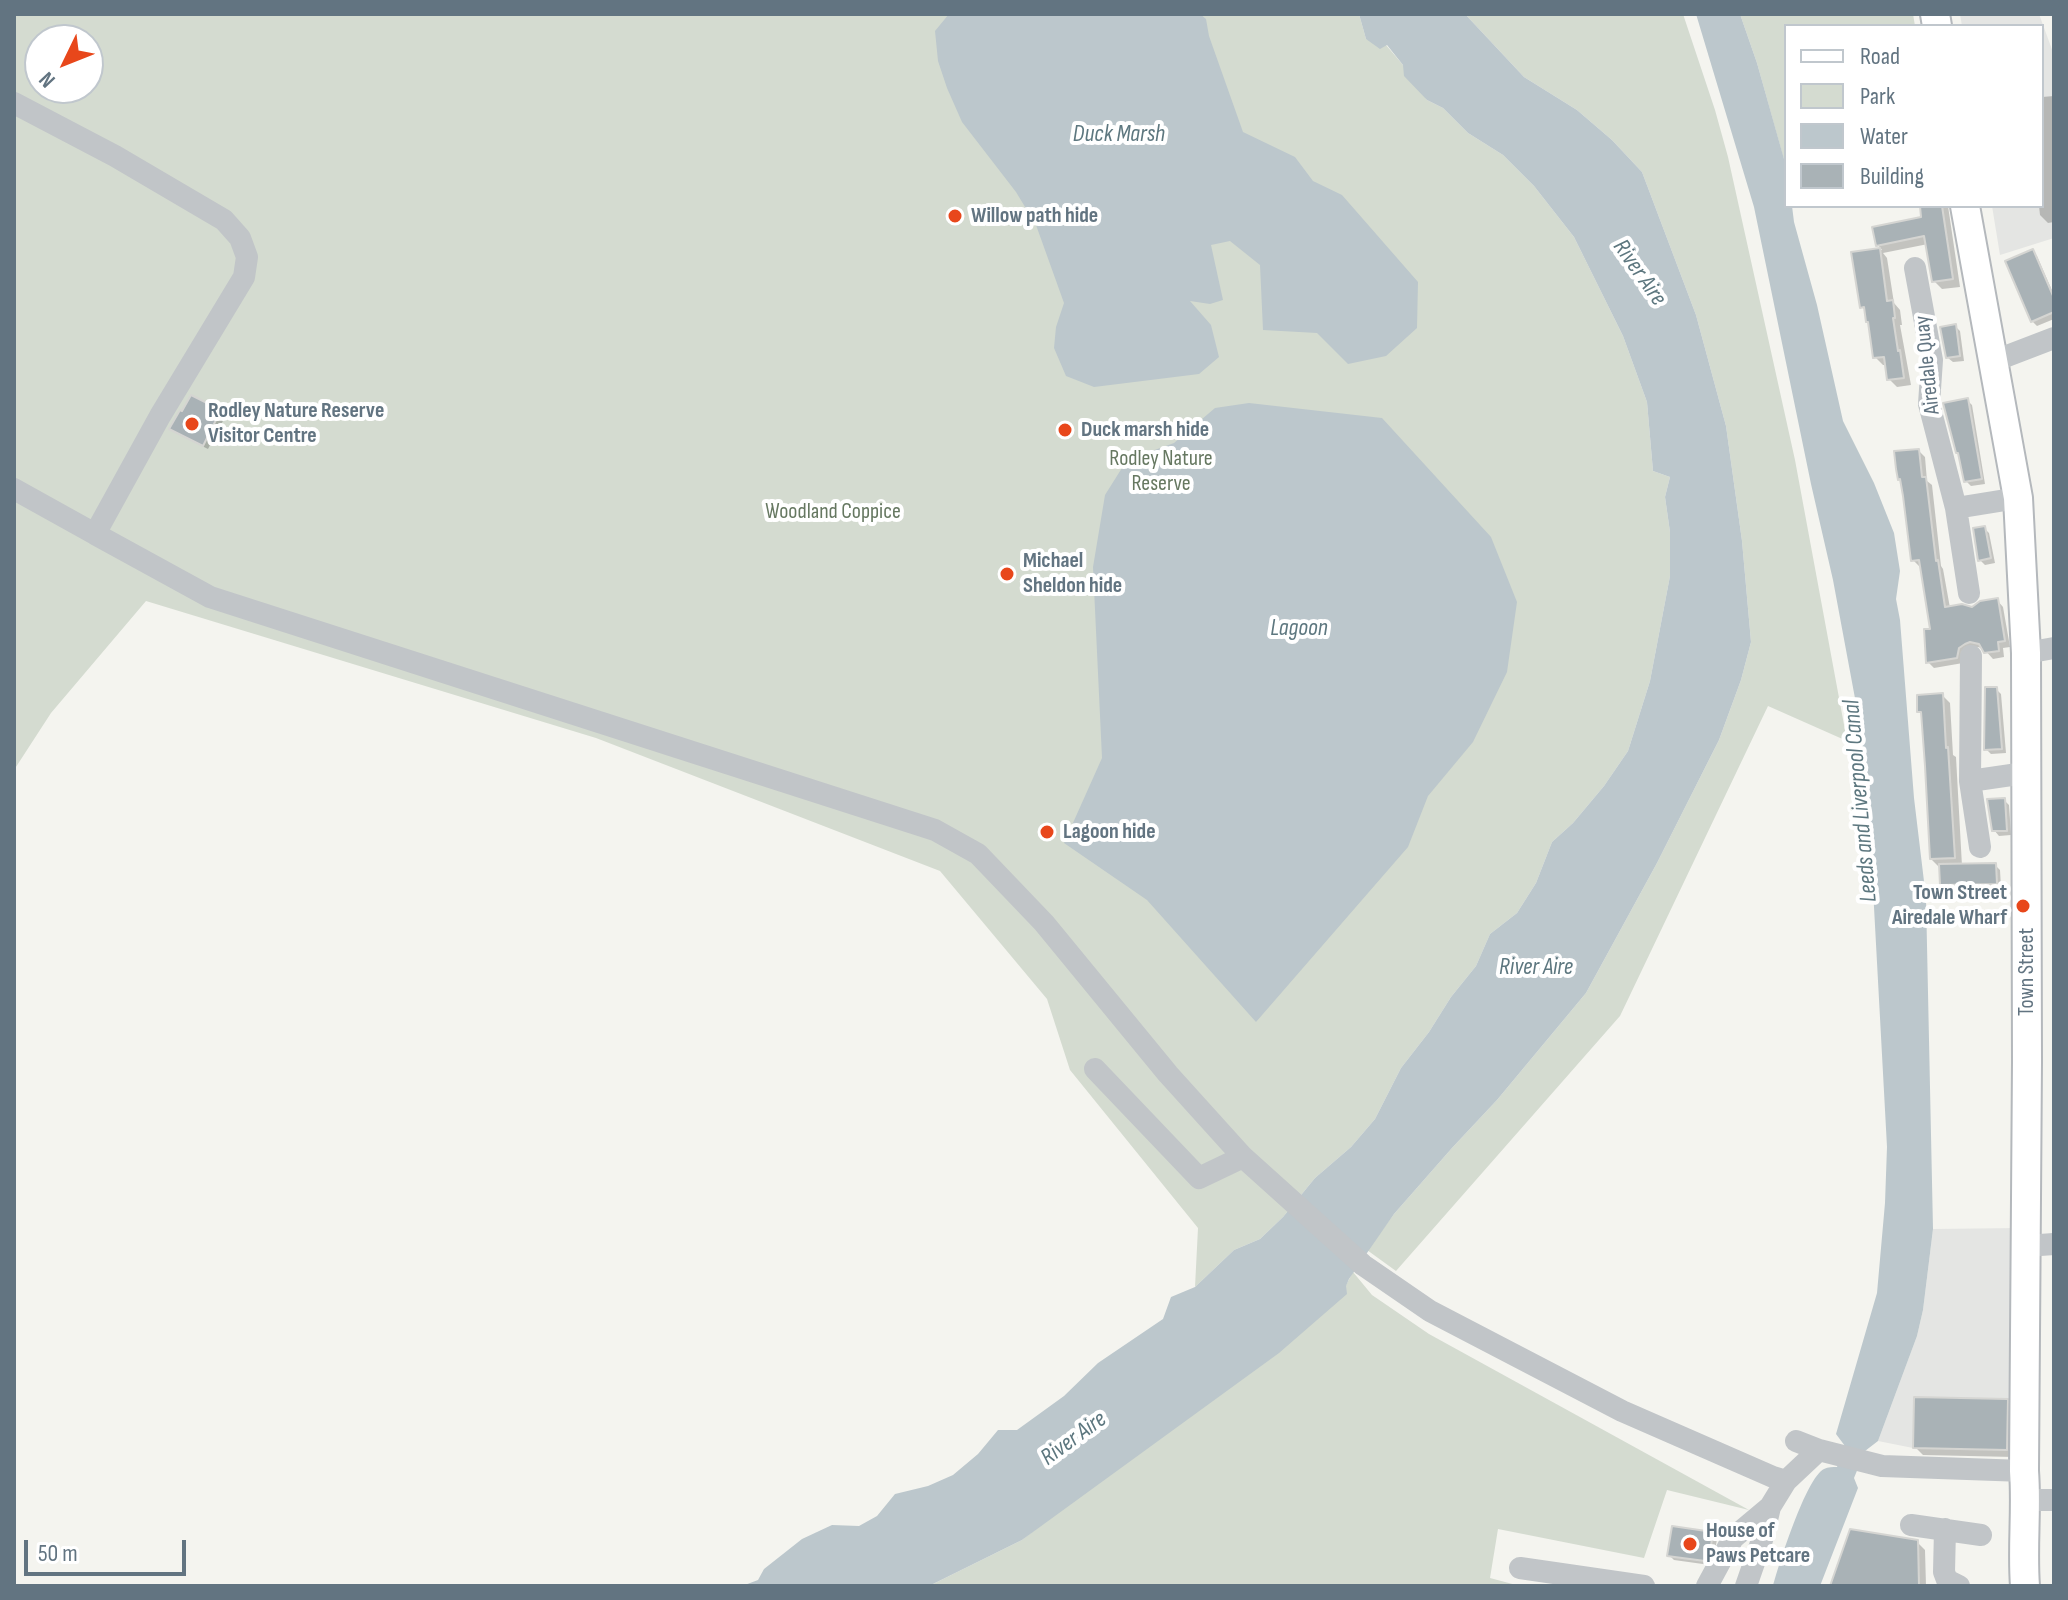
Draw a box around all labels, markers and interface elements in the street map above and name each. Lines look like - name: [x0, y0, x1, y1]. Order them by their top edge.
- north arrow: [24, 24, 104, 104]
- legend: [1784, 24, 2044, 208]
- text: Road: [1860, 42, 1900, 71]
- text: N: [34, 66, 61, 93]
- text: Park: [1860, 82, 1895, 111]
- water label: Duck Marsh: [1073, 121, 1165, 149]
- text: Water: [1860, 122, 1908, 151]
- text: Building: [1860, 162, 1924, 191]
- place label: Willow path hide: [971, 203, 1098, 229]
- marker: Willow path hide: [946, 207, 964, 225]
- water label: River Aire: [1606, 234, 1672, 312]
- street label: Airedale Quay: [1910, 314, 1946, 416]
- place label: Rodley Nature Reserve Visitor Centre: [208, 398, 384, 450]
- marker: Rodley Nature Reserve Visitor Centre: [183, 415, 201, 433]
- place label: Duck marsh hide: [1081, 417, 1209, 443]
- marker: Duck marsh hide: [1056, 421, 1074, 439]
- park label: Rodley Nature Reserve: [1109, 446, 1213, 498]
- park label: Woodland Coppice: [765, 499, 901, 525]
- place label: Michael Sheldon hide: [1023, 548, 1122, 600]
- marker: Michael Sheldon hide: [998, 565, 1016, 583]
- water label: Lagoon: [1270, 615, 1328, 643]
- water label: Leeds and Liverpool Canal: [1838, 699, 1884, 903]
- place label: Lagoon hide: [1063, 819, 1156, 845]
- marker: Lagoon hide: [1038, 823, 1056, 841]
- place label: Town Street Airedale Wharf: [1892, 880, 2007, 932]
- marker: Town Street Airedale Wharf: [2014, 897, 2032, 915]
- street label: Town Street: [2014, 928, 2040, 1016]
- water label: River Aire: [1499, 954, 1573, 982]
- water label: River Aire: [1036, 1406, 1112, 1472]
- place label: House of Paws Petcare: [1706, 1518, 1810, 1570]
- scale bar: [28, 1524, 190, 1574]
- marker: House of Paws Petcare: [1681, 1535, 1699, 1553]
- text: 50 m: [38, 1539, 78, 1568]

